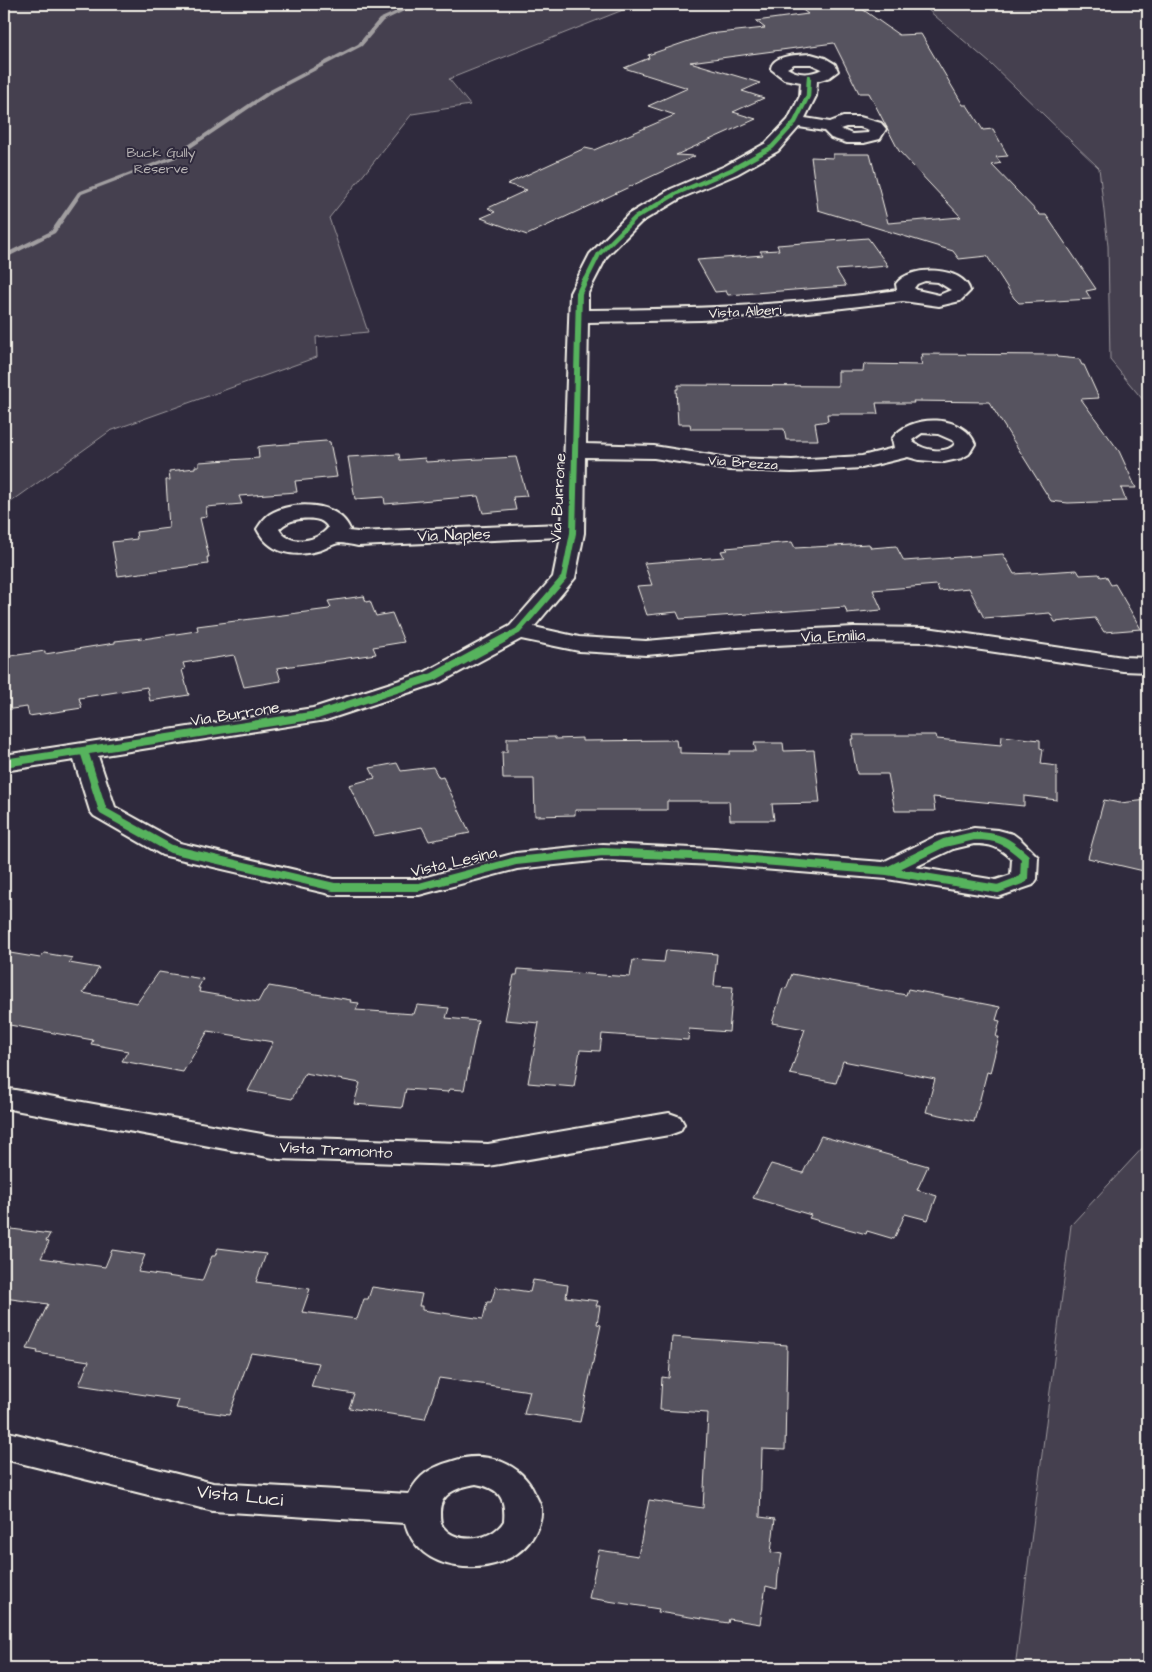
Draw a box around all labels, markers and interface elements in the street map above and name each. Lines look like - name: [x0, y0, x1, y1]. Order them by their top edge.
- park label: Buck Gully Reserve: [126, 143, 196, 179]
- street label: Vista Alberi: [708, 300, 782, 324]
- street label: Via Brezza: [707, 451, 779, 475]
- street label: Via Burrone: [545, 452, 571, 543]
- street label: Via Naples: [417, 523, 491, 547]
- street label: Via Emilia: [800, 624, 866, 648]
- street label: Via Burrone: [189, 696, 281, 732]
- street label: Vista Lesina: [409, 841, 499, 883]
- street label: Vista Tramonto: [279, 1136, 393, 1164]
- street label: Vista Luci: [195, 1478, 285, 1514]

